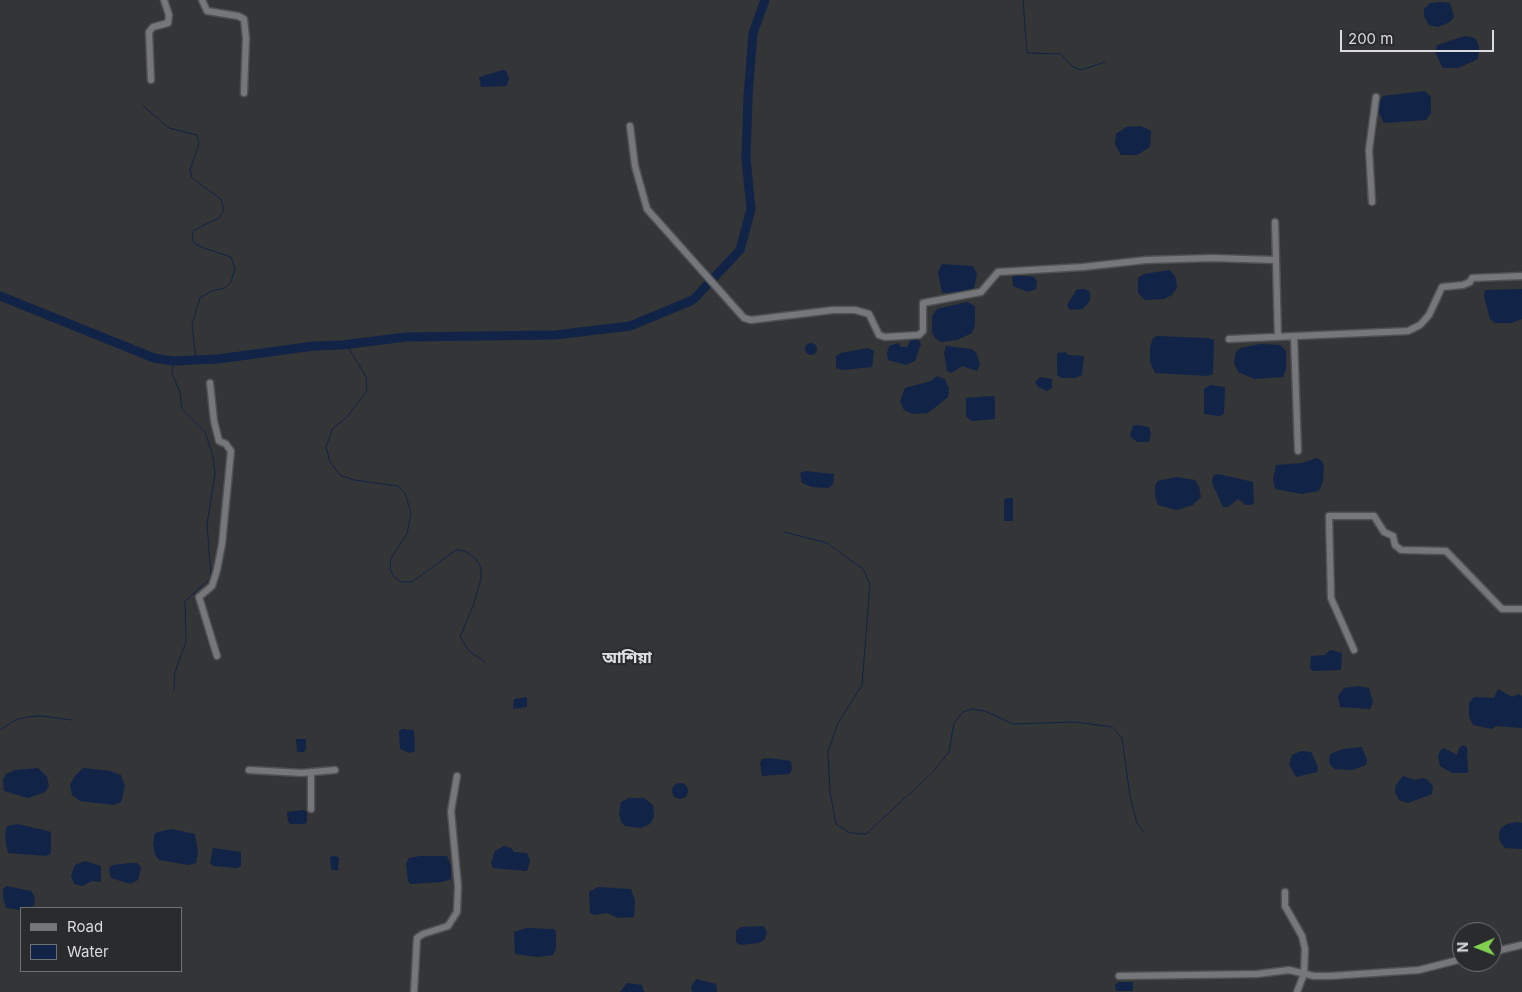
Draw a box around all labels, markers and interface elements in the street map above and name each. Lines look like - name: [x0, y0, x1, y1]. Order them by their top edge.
- scale bar: [1342, 20, 1496, 52]
- text: 200 m: [1348, 29, 1393, 48]
- district label: আশিয়া: [602, 648, 652, 668]
- legend: [20, 907, 182, 972]
- text: Road: [67, 917, 103, 936]
- north arrow: [1452, 922, 1502, 972]
- text: Water: [67, 942, 109, 961]
- text: N: [1454, 942, 1471, 953]

